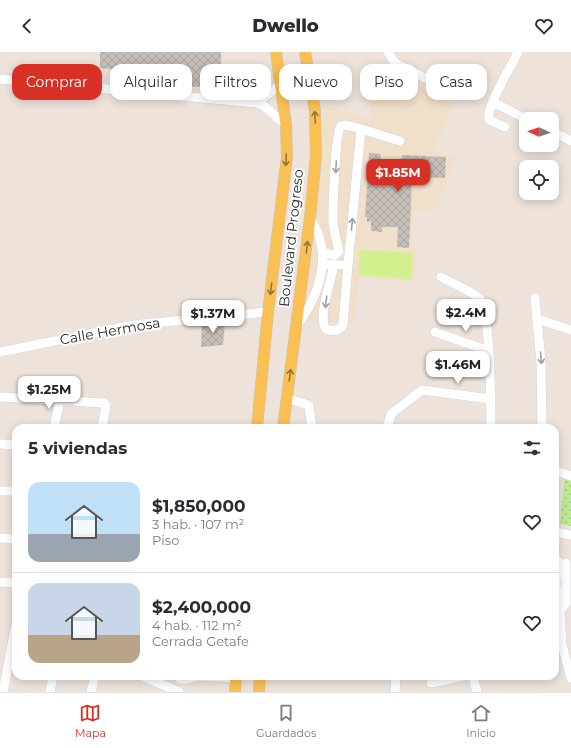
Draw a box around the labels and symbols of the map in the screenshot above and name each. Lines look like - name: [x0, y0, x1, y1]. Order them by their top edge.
- one-way arrow: [312, 111, 319, 124]
- north arrow: [519, 112, 559, 152]
- one-way arrow: [283, 153, 290, 166]
- pin: $1.85M: [365, 159, 431, 193]
- one-way arrow: [332, 160, 339, 173]
- street label: Boulevard Progreso: [275, 168, 307, 308]
- one-way arrow: [348, 218, 355, 231]
- one-way arrow: [303, 240, 310, 253]
- one-way arrow: [267, 282, 275, 295]
- one-way arrow: [322, 295, 330, 308]
- pin: $2.4M: [438, 299, 494, 333]
- pin: $1.37M: [180, 300, 246, 334]
- street label: Calle Hermosa: [58, 313, 162, 349]
- pin: $1.46M: [425, 351, 491, 385]
- one-way arrow: [537, 351, 544, 364]
- one-way arrow: [286, 369, 294, 382]
- pin: $1.25M: [16, 376, 82, 410]

